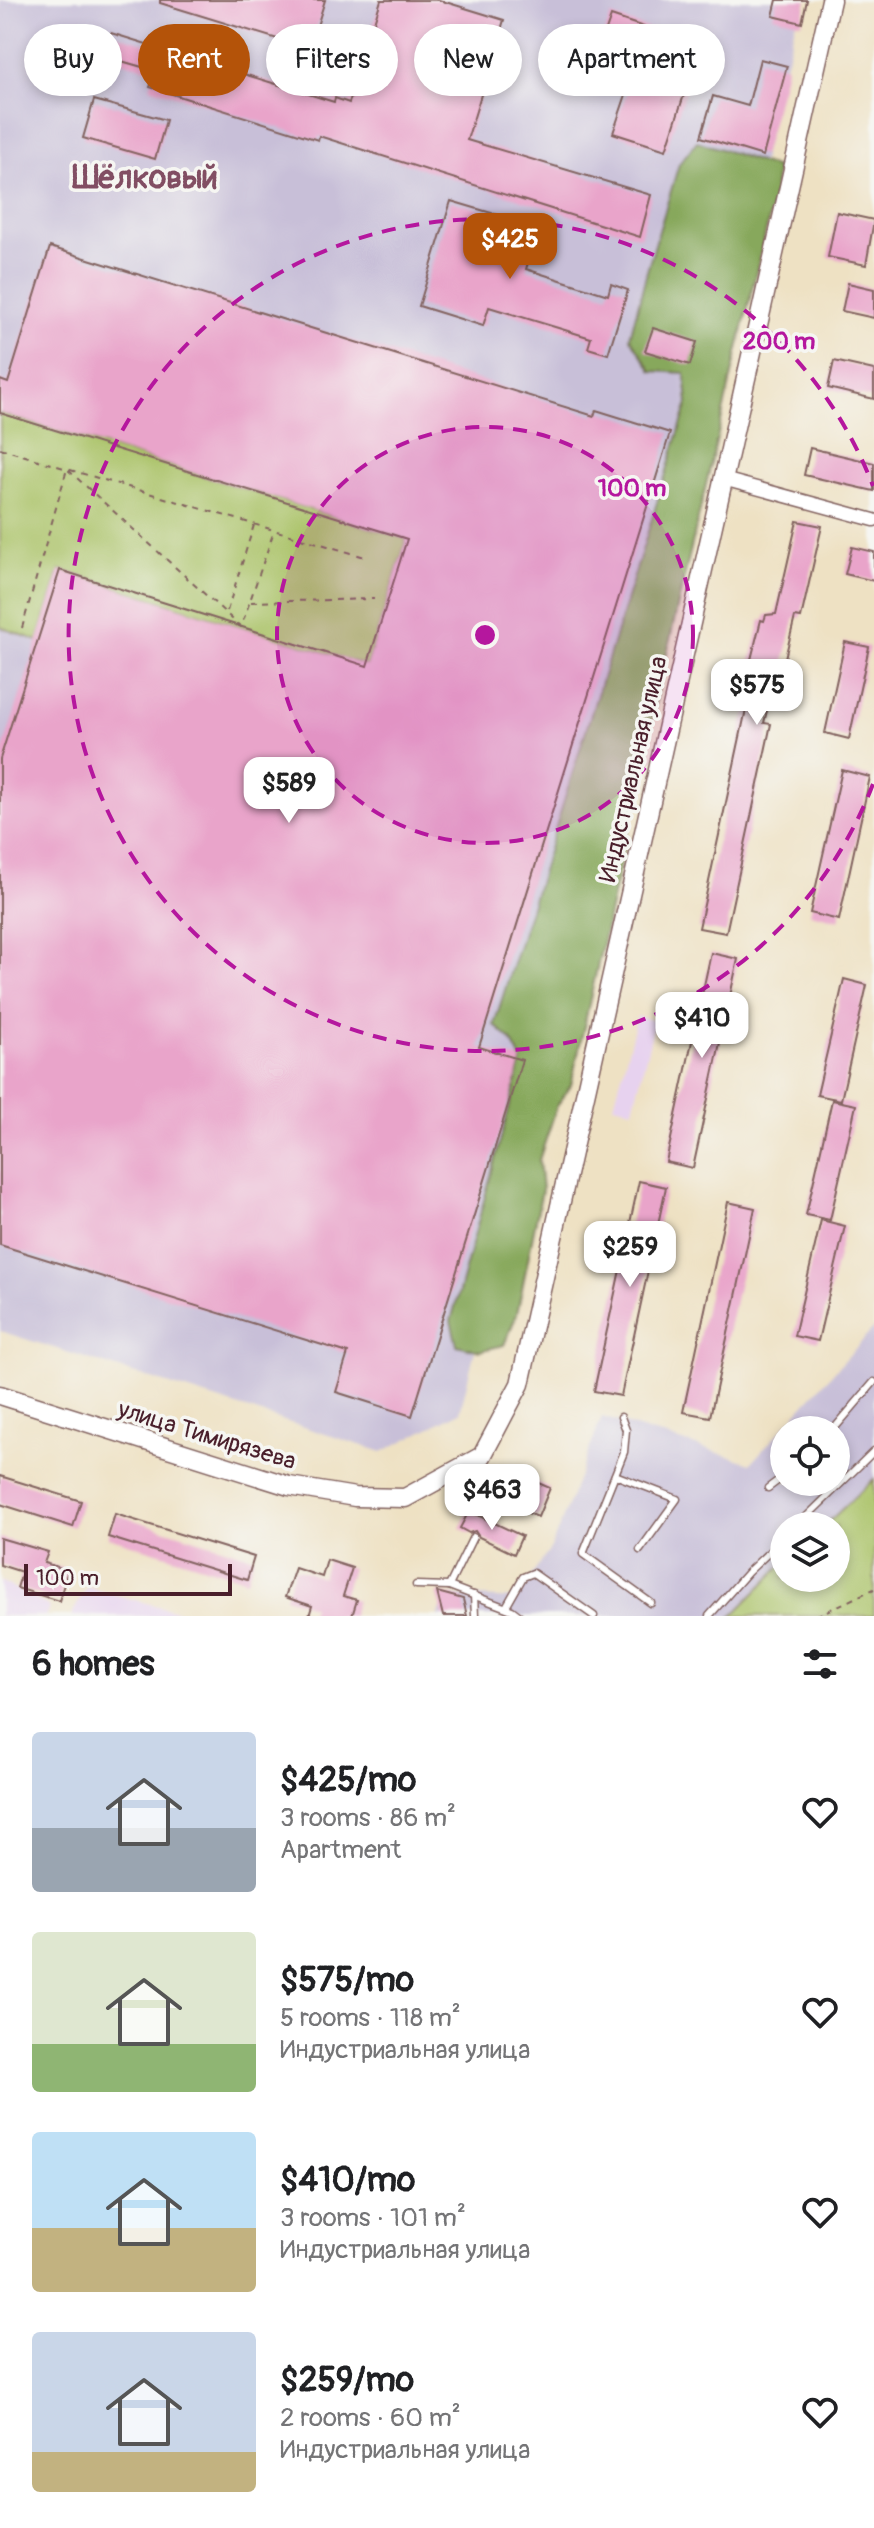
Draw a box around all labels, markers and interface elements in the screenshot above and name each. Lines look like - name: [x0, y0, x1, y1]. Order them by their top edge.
- chip: Buy: [24, 24, 122, 96]
- chip: Rent: [138, 24, 250, 96]
- chip: Filters: [266, 24, 398, 96]
- chip: New: [414, 24, 522, 96]
- chip: Apartment: [538, 24, 725, 96]
- district label: Шёлковый: [71, 158, 218, 198]
- pin: $425: [463, 213, 557, 281]
- text: $425: [481, 223, 539, 255]
- text: 200 m: [743, 327, 815, 356]
- text: 100 m: [598, 474, 666, 503]
- centre of rings: [471, 621, 499, 649]
- street label: Индустриальная улица: [593, 653, 674, 885]
- pin: $575: [710, 659, 804, 727]
- text: $575: [729, 669, 785, 701]
- pin: $589: [242, 757, 336, 825]
- text: $589: [262, 767, 316, 799]
- pin: $410: [655, 992, 749, 1060]
- text: $410: [673, 1002, 731, 1034]
- pin: $259: [583, 1221, 677, 1289]
- text: $259: [602, 1231, 658, 1263]
- street label: улица Тимирязева: [113, 1394, 299, 1476]
- map controls: [770, 1416, 850, 1592]
- button: locate: [770, 1416, 850, 1496]
- pin: $463: [445, 1464, 539, 1532]
- text: $463: [463, 1474, 521, 1506]
- button: layers: [770, 1512, 850, 1592]
- scale bar: [24, 1560, 232, 1596]
- text: 100 m: [36, 1564, 99, 1592]
- icon: filters: [798, 1642, 842, 1686]
- text: 6 homes: [32, 1643, 155, 1686]
- text: $425/mo: [280, 1759, 416, 1802]
- icon: home: [96, 1764, 192, 1860]
- icon: heart: [798, 1790, 842, 1834]
- text: 3 rooms · 86 m²: [280, 1802, 456, 1834]
- text: Apartment: [280, 1834, 401, 1866]
- text: $575/mo: [280, 1959, 414, 2002]
- icon: home: [96, 1964, 192, 2060]
- icon: heart: [798, 1990, 842, 2034]
- text: 5 rooms · 118 m²: [280, 2002, 461, 2034]
- text: Индустриальная улица: [280, 2034, 530, 2066]
- text: $410/mo: [280, 2159, 415, 2202]
- icon: home: [96, 2164, 192, 2260]
- icon: heart: [798, 2190, 842, 2234]
- text: 3 rooms · 101 m²: [280, 2202, 466, 2234]
- text: Индустриальная улица: [280, 2234, 530, 2266]
- text: $259/mo: [280, 2359, 414, 2402]
- icon: home: [96, 2364, 192, 2460]
- icon: heart: [798, 2390, 842, 2434]
- text: 2 rooms · 60 m²: [280, 2402, 461, 2434]
- text: Индустриальная улица: [280, 2434, 530, 2466]

